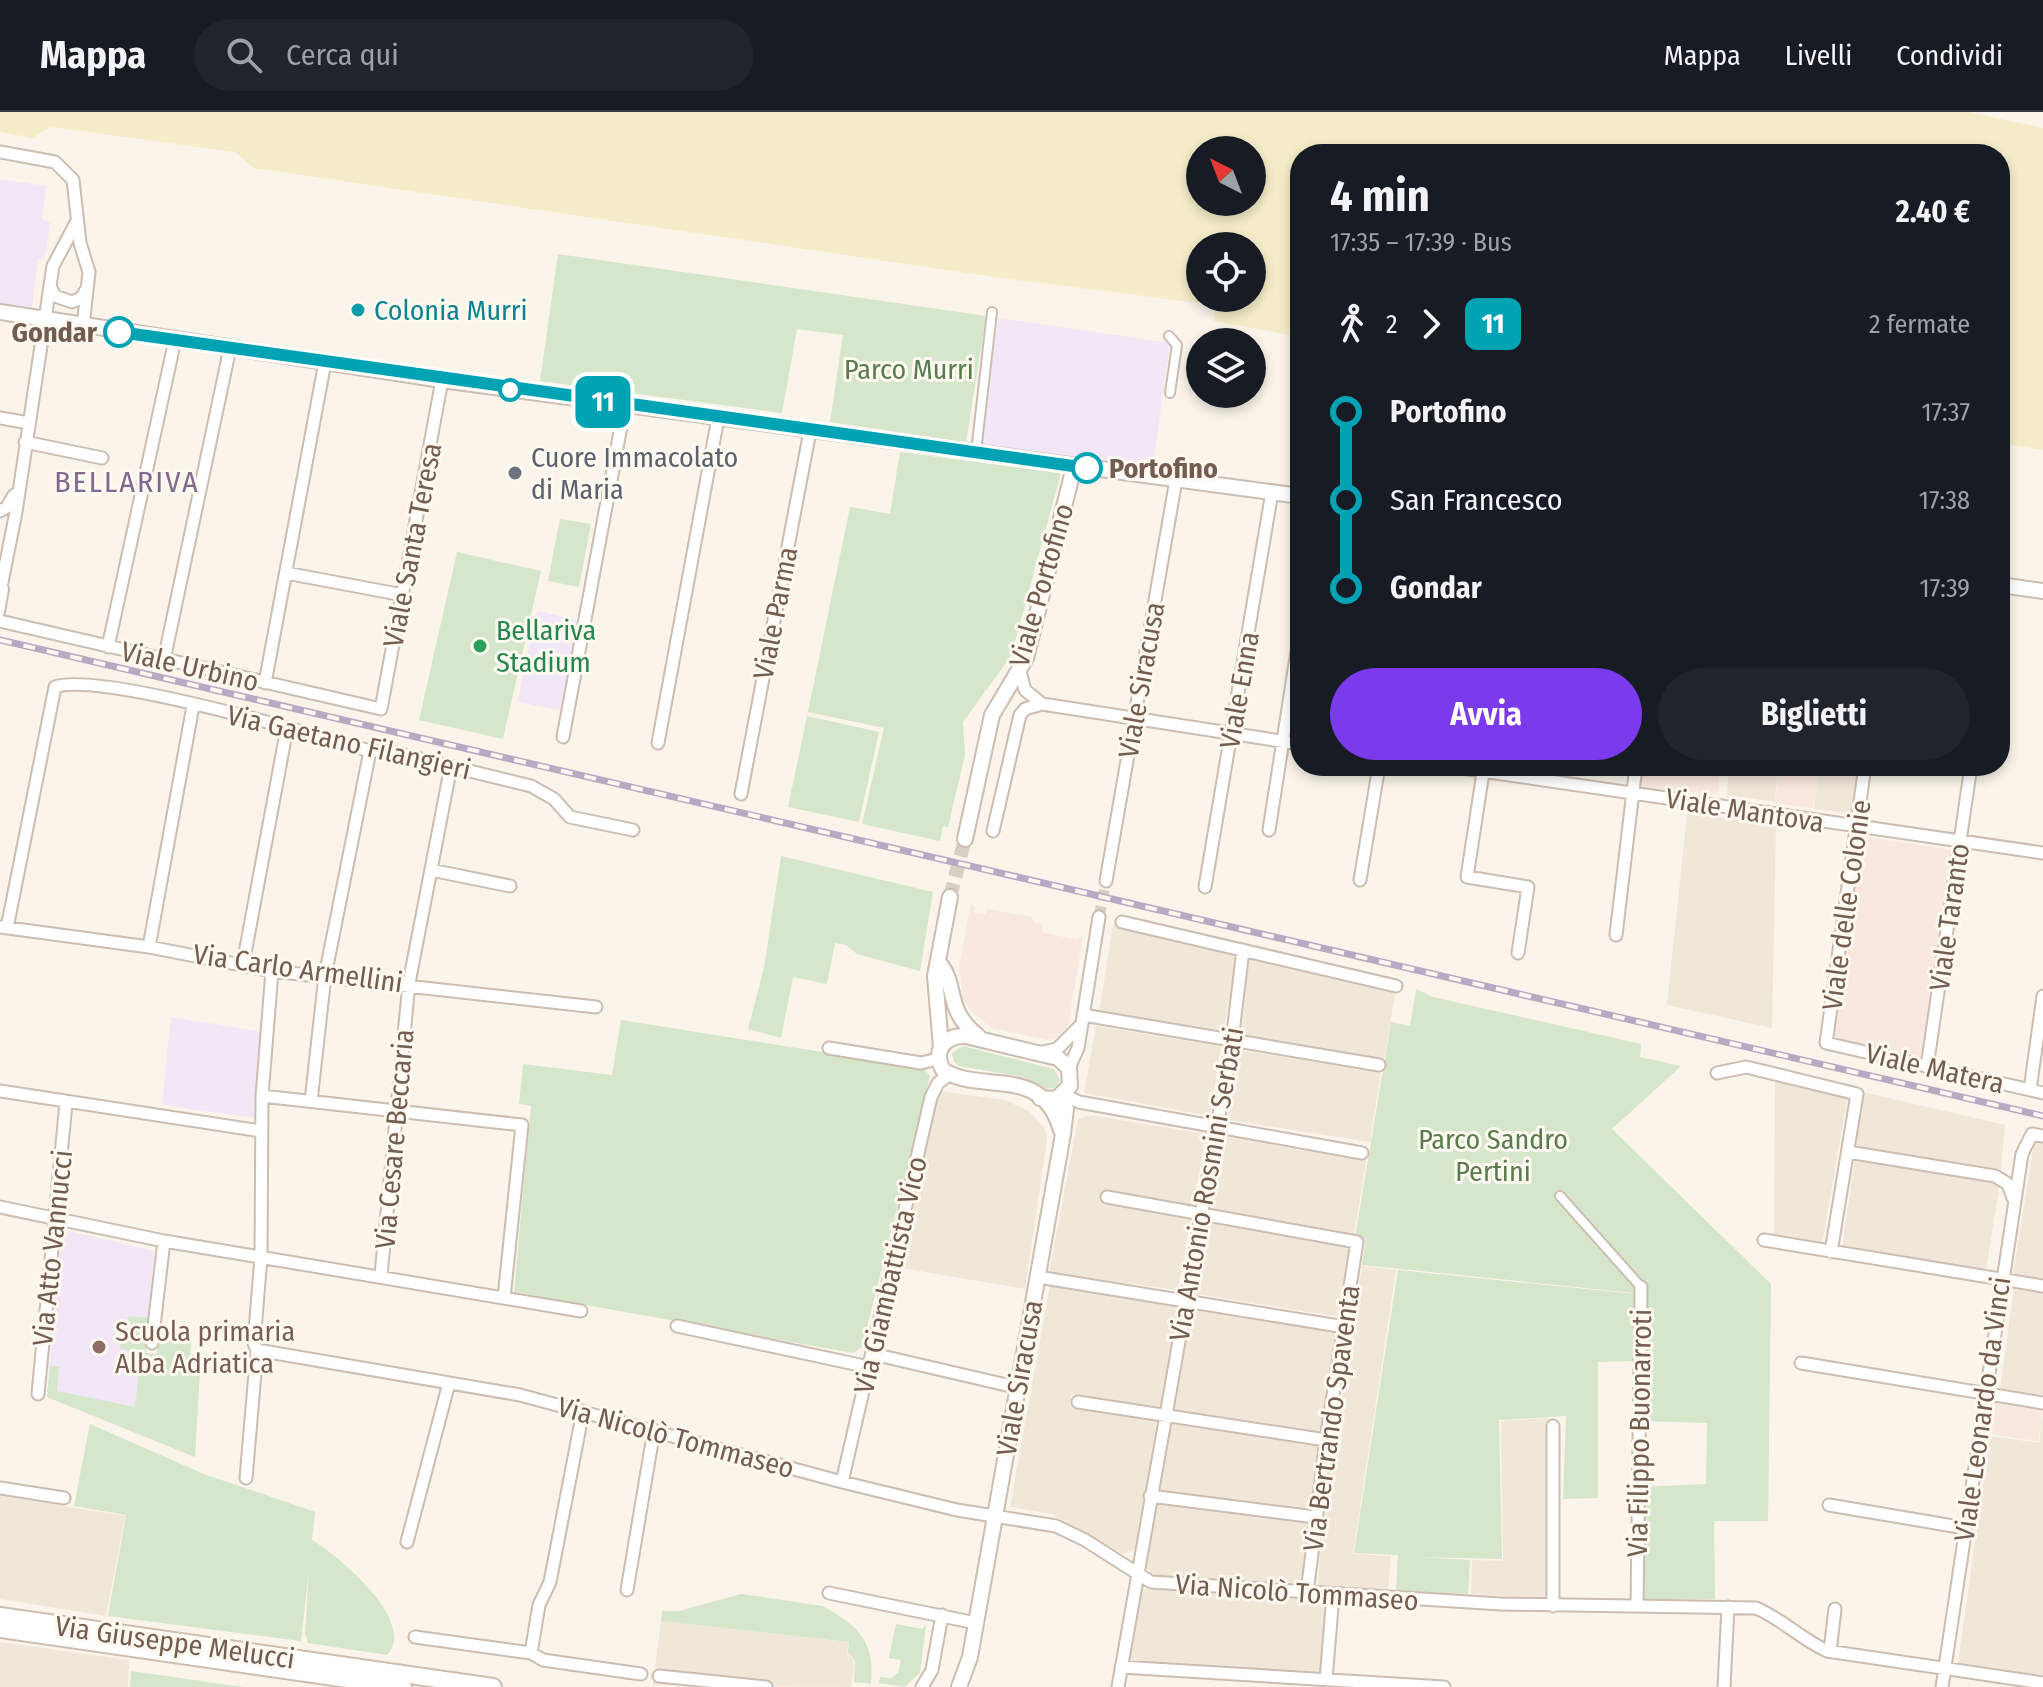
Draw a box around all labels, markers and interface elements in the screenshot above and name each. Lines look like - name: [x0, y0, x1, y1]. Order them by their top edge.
- search box: [194, 19, 754, 91]
- text: Mappa: [40, 32, 146, 78]
- icon: search: [222, 33, 266, 77]
- text: Cerca qui: [286, 37, 399, 73]
- text: Mappa: [1664, 39, 1741, 72]
- text: Livelli: [1785, 39, 1852, 72]
- text: Condividi: [1896, 39, 2003, 72]
- north arrow: [1186, 136, 1266, 216]
- map controls: [1186, 136, 1266, 408]
- text: 4 min: [1330, 170, 1430, 223]
- text: 2.40 €: [1896, 194, 1970, 230]
- text: 17:35 – 17:39 · Bus: [1330, 227, 1512, 258]
- button: locate: [1186, 232, 1266, 312]
- place label: Colonia Murri: [374, 294, 528, 327]
- marker: Colonia Murri: [349, 301, 367, 319]
- icon: walk: [1330, 302, 1374, 346]
- icon: forward: [1409, 302, 1453, 346]
- text: 11: [1481, 307, 1505, 340]
- text: 2: [1386, 309, 1397, 340]
- text: 2 fermate: [1869, 309, 1970, 340]
- place label: Gondar: [11, 316, 98, 349]
- marker: Gondar: [104, 317, 134, 347]
- button: layers: [1186, 328, 1266, 408]
- park label: Parco Murri: [844, 353, 974, 386]
- line badge: 11: [567, 376, 639, 428]
- unlabelled marker: [499, 379, 521, 401]
- text: 11: [591, 385, 615, 418]
- text: Portofino: [1390, 394, 1507, 430]
- text: 17:37: [1921, 397, 1970, 428]
- street label: Viale Santa Teresa: [376, 440, 448, 650]
- place label: Cuore Immacolato di Maria: [531, 441, 738, 506]
- place label: Portofino: [1109, 452, 1218, 485]
- marker: Portofino: [1072, 453, 1102, 483]
- district label: BELLARIVA: [54, 464, 200, 500]
- marker: Cuore Immacolato di Maria: [506, 464, 524, 482]
- text: San Francesco: [1390, 482, 1563, 518]
- text: 17:38: [1919, 485, 1970, 516]
- street label: Viale Portofino: [1002, 500, 1081, 671]
- street label: Viale Parma: [746, 544, 805, 682]
- text: Gondar: [1390, 570, 1482, 606]
- text: 17:39: [1920, 573, 1970, 604]
- street label: Viale Siracusa: [1112, 599, 1171, 761]
- place label: Bellariva Stadium: [496, 614, 596, 679]
- street label: Viale Enna: [1213, 629, 1266, 751]
- street label: Viale Urbino: [118, 635, 262, 698]
- marker: Bellariva Stadium: [471, 637, 489, 655]
- button: Avvia: [1330, 668, 1642, 760]
- button: Biglietti: [1658, 668, 1970, 760]
- street label: Via Gaetano Filangieri: [224, 698, 474, 787]
- street label: Viale Mantova: [1663, 782, 1826, 839]
- street label: Viale delle Colonie: [1815, 798, 1878, 1012]
- street label: Viale Taranto: [1923, 841, 1976, 993]
- street label: Via Carlo Armellini: [191, 937, 405, 1000]
- street label: Via Antonio Rosmini Serbati: [1163, 1025, 1250, 1344]
- street label: Via Cesare Beccaria: [368, 1028, 421, 1250]
- street label: Viale Matera: [1862, 1037, 2007, 1100]
- park label: Parco Sandro Pertini: [1418, 1123, 1568, 1188]
- street label: Via Atto Vannucci: [26, 1148, 79, 1348]
- street label: Via Giambattista Vico: [847, 1153, 934, 1397]
- street label: Viale Leonardo da Vinci: [1948, 1275, 2017, 1544]
- street label: Via Bertrando Spaventa: [1296, 1283, 1367, 1553]
- street label: Viale Siracusa: [990, 1297, 1049, 1459]
- street label: Via Filippo Buonarroti: [1621, 1309, 1658, 1558]
- place label: Scuola primaria Alba Adriatica: [115, 1315, 295, 1380]
- marker: Scuola primaria Alba Adriatica: [90, 1338, 108, 1356]
- street label: Via Nicolò Tommaseo: [554, 1390, 798, 1485]
- street label: Via Nicolò Tommaseo: [1174, 1568, 1420, 1617]
- street label: Via Giuseppe Melucci: [53, 1609, 297, 1676]

